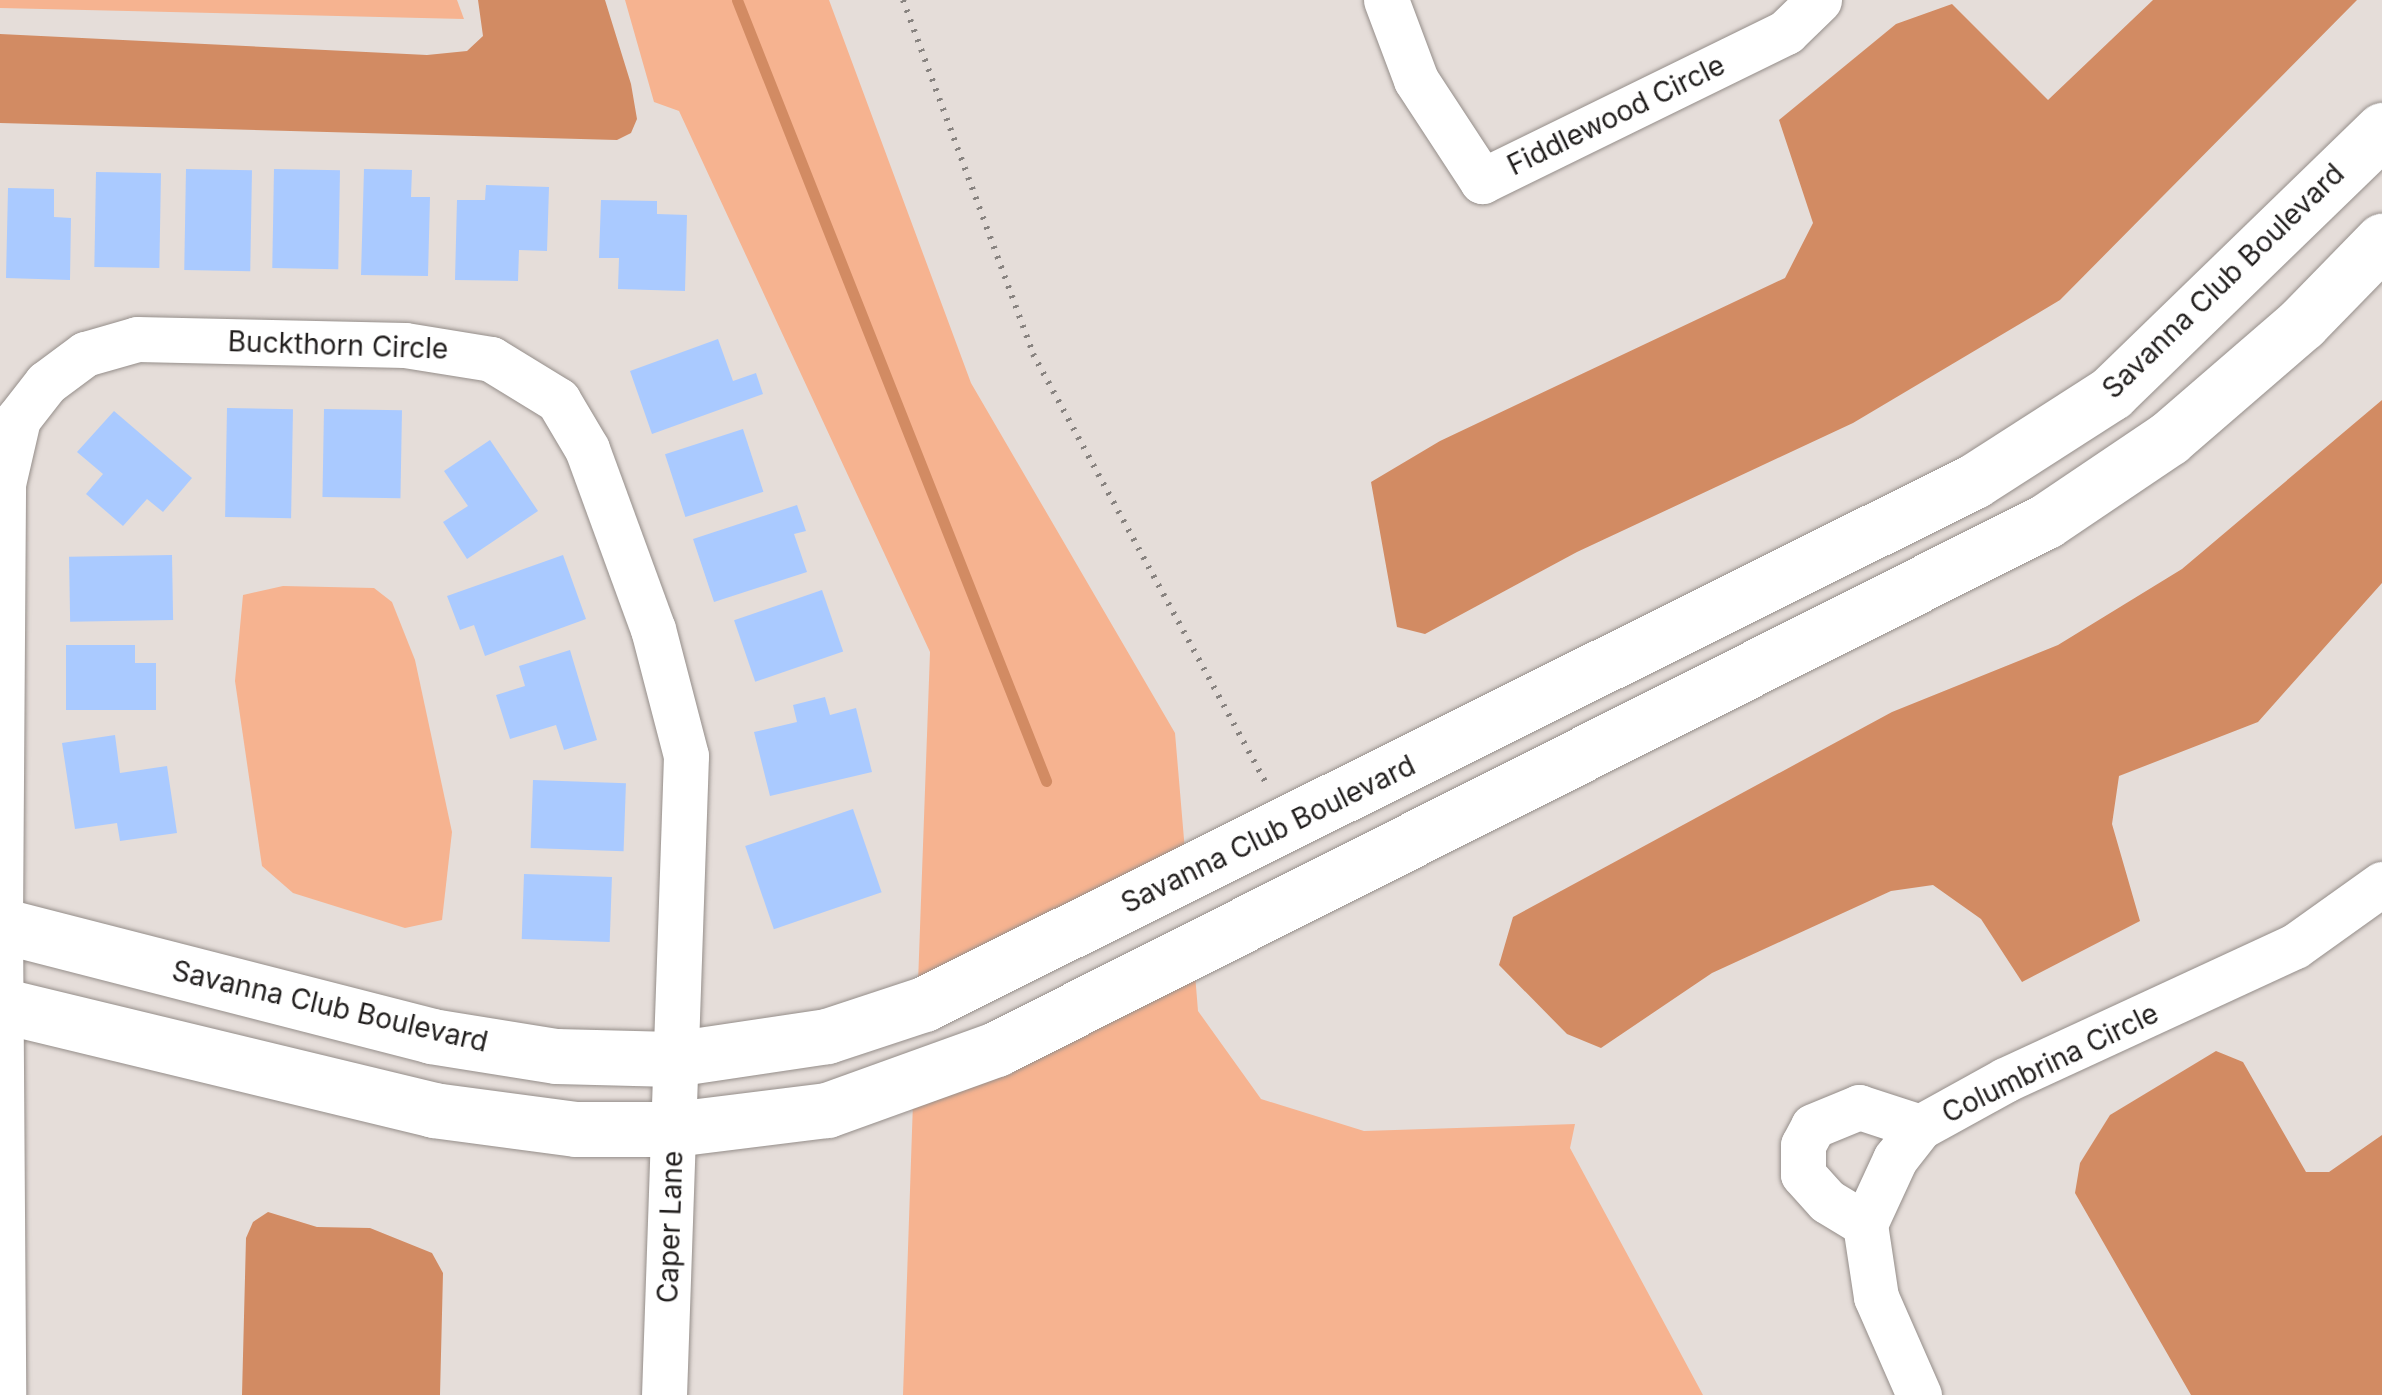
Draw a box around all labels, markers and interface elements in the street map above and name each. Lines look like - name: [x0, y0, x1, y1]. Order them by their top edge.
- street label: Fiddlewood Circle: [1502, 48, 1730, 182]
- street label: Savanna Club Boulevard: [2095, 157, 2351, 405]
- street label: Buckthorn Circle: [227, 324, 449, 366]
- street label: Savanna Club Boulevard: [1116, 748, 1420, 920]
- street label: Savanna Club Boulevard: [169, 953, 491, 1059]
- street label: Columbrina Circle: [1936, 996, 2164, 1130]
- street label: Caper Lane: [651, 1150, 689, 1304]

